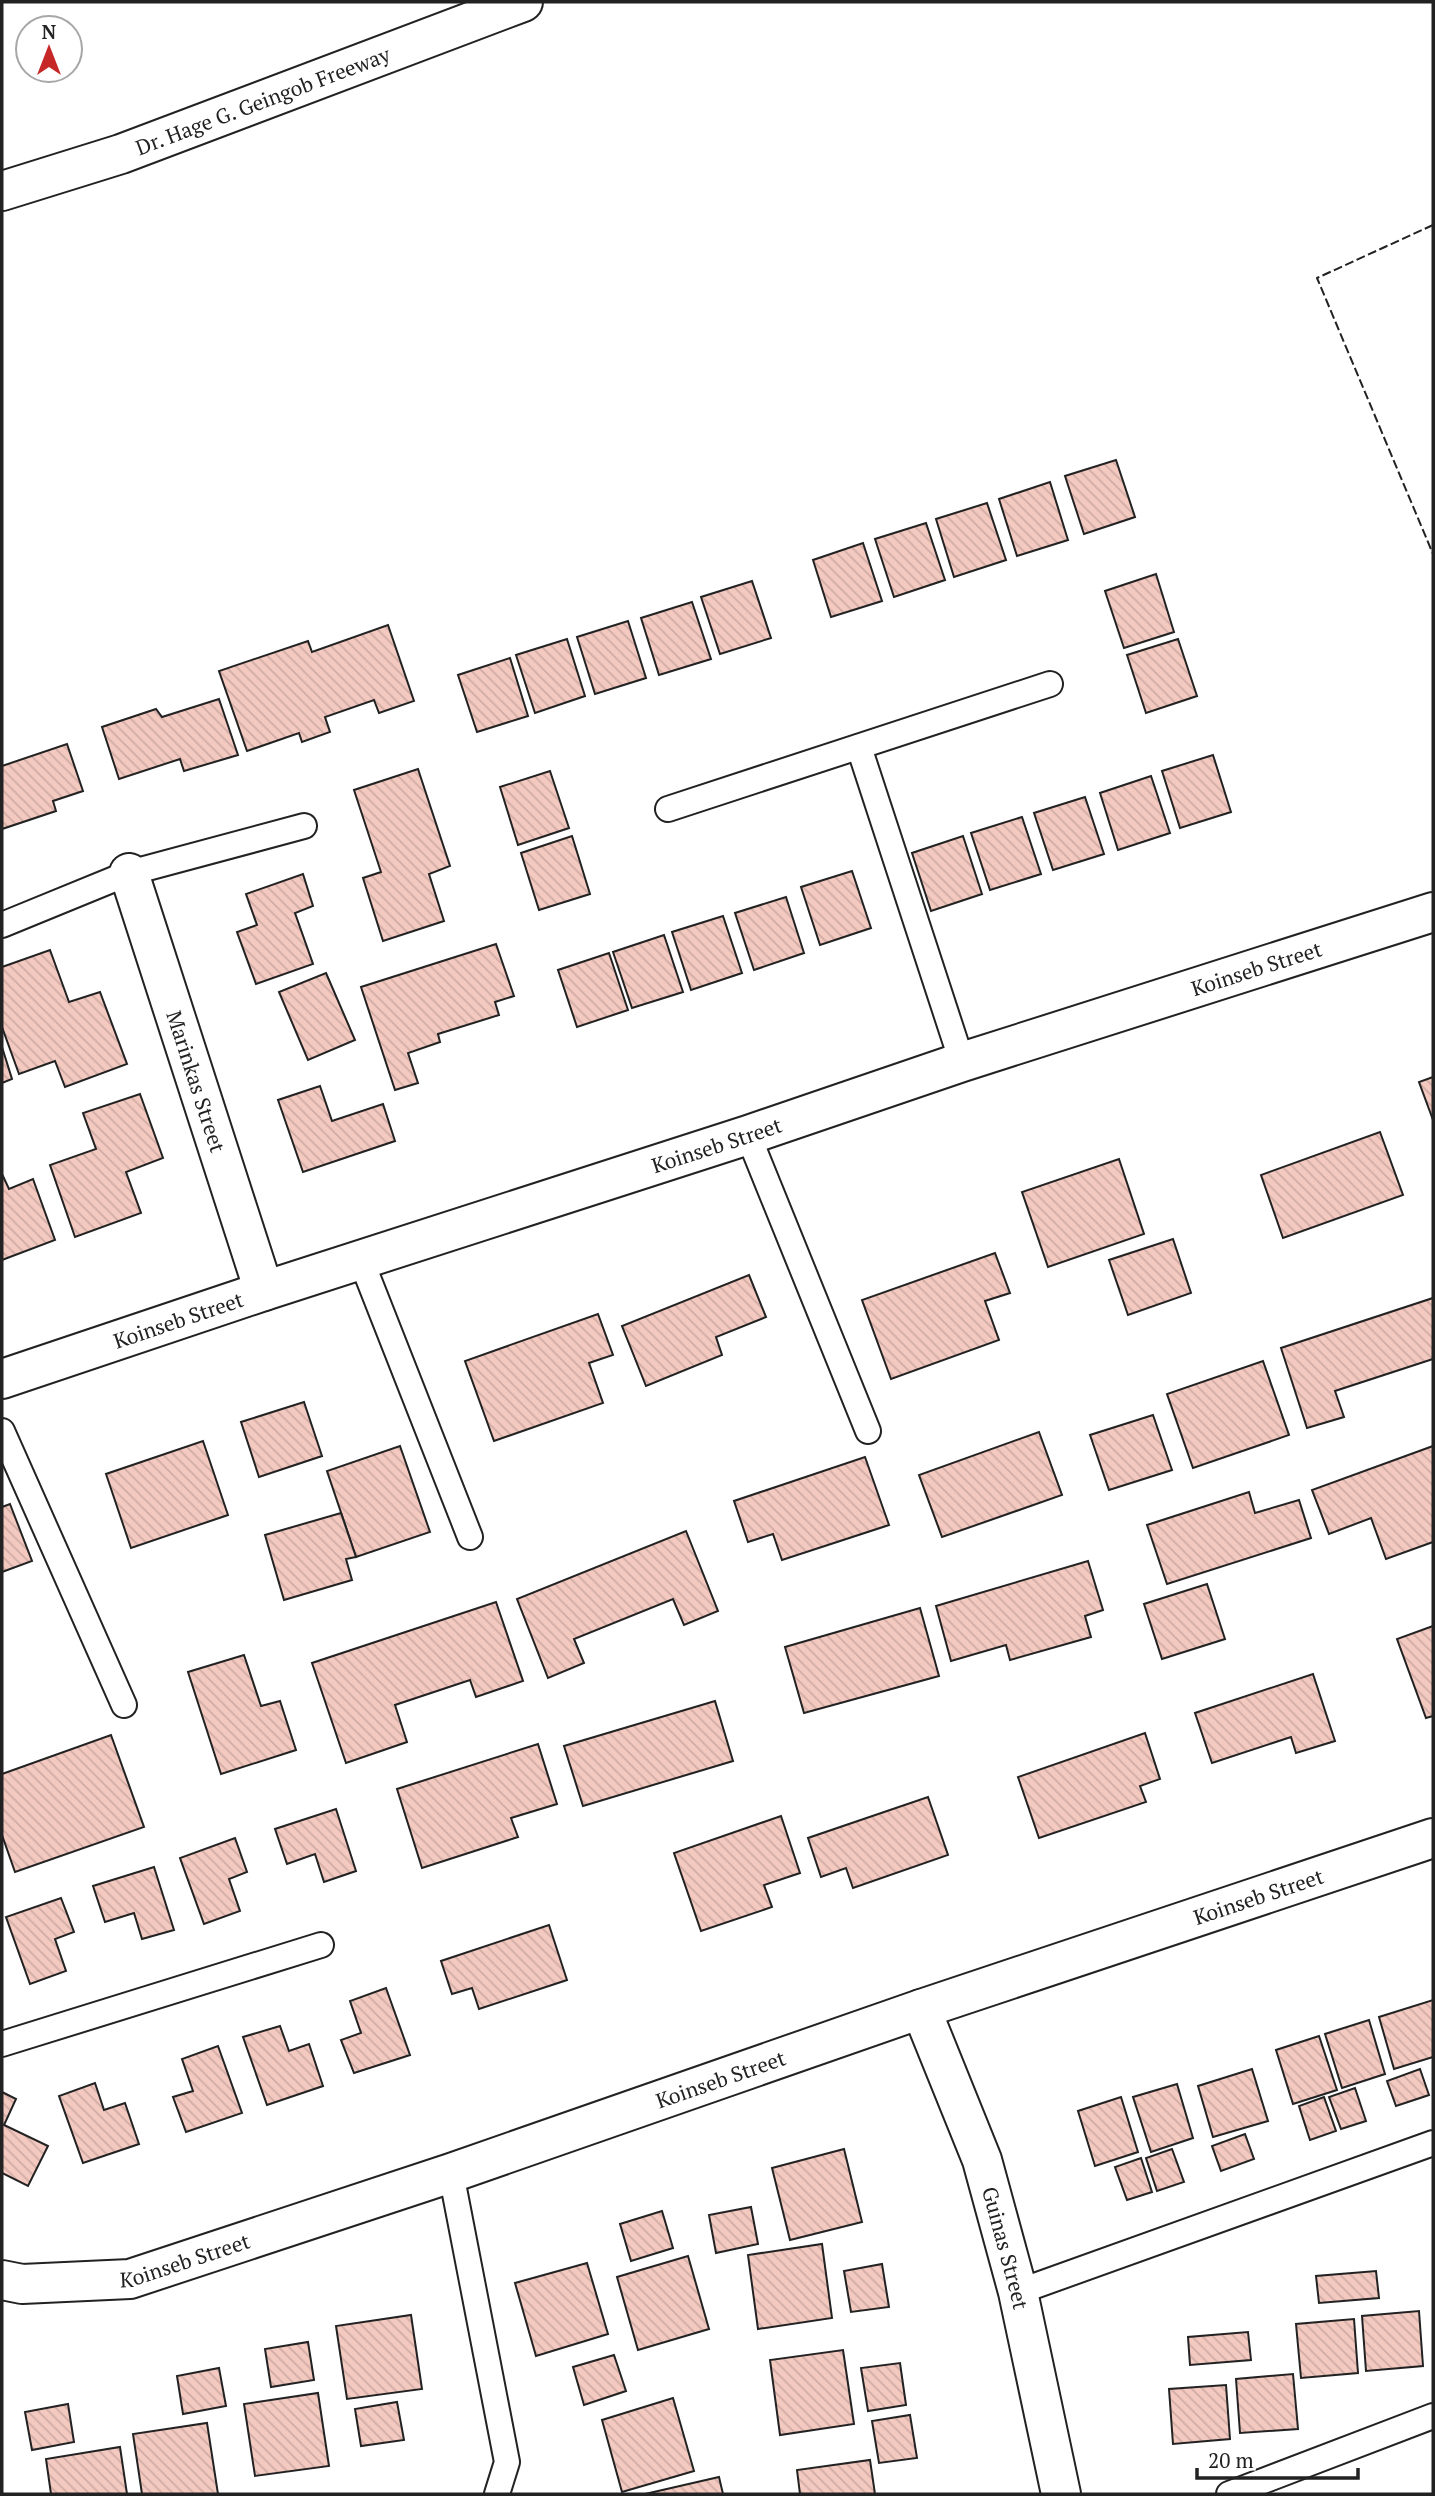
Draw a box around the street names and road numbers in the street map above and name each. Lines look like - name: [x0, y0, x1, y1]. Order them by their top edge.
- street label: Dr. Hage G. Geingob Freeway: [132, 40, 394, 161]
- street label: Koinseb Street: [1188, 934, 1325, 1002]
- street label: Marinkas Street: [160, 1007, 232, 1156]
- street label: Koinseb Street: [648, 1110, 786, 1179]
- street label: Koinseb Street: [110, 1285, 247, 1355]
- street label: Koinseb Street: [1190, 1862, 1327, 1931]
- street label: Koinseb Street: [652, 2043, 789, 2114]
- street label: Guinas Street: [976, 2183, 1035, 2312]
- street label: Koinseb Street: [119, 2226, 253, 2293]

